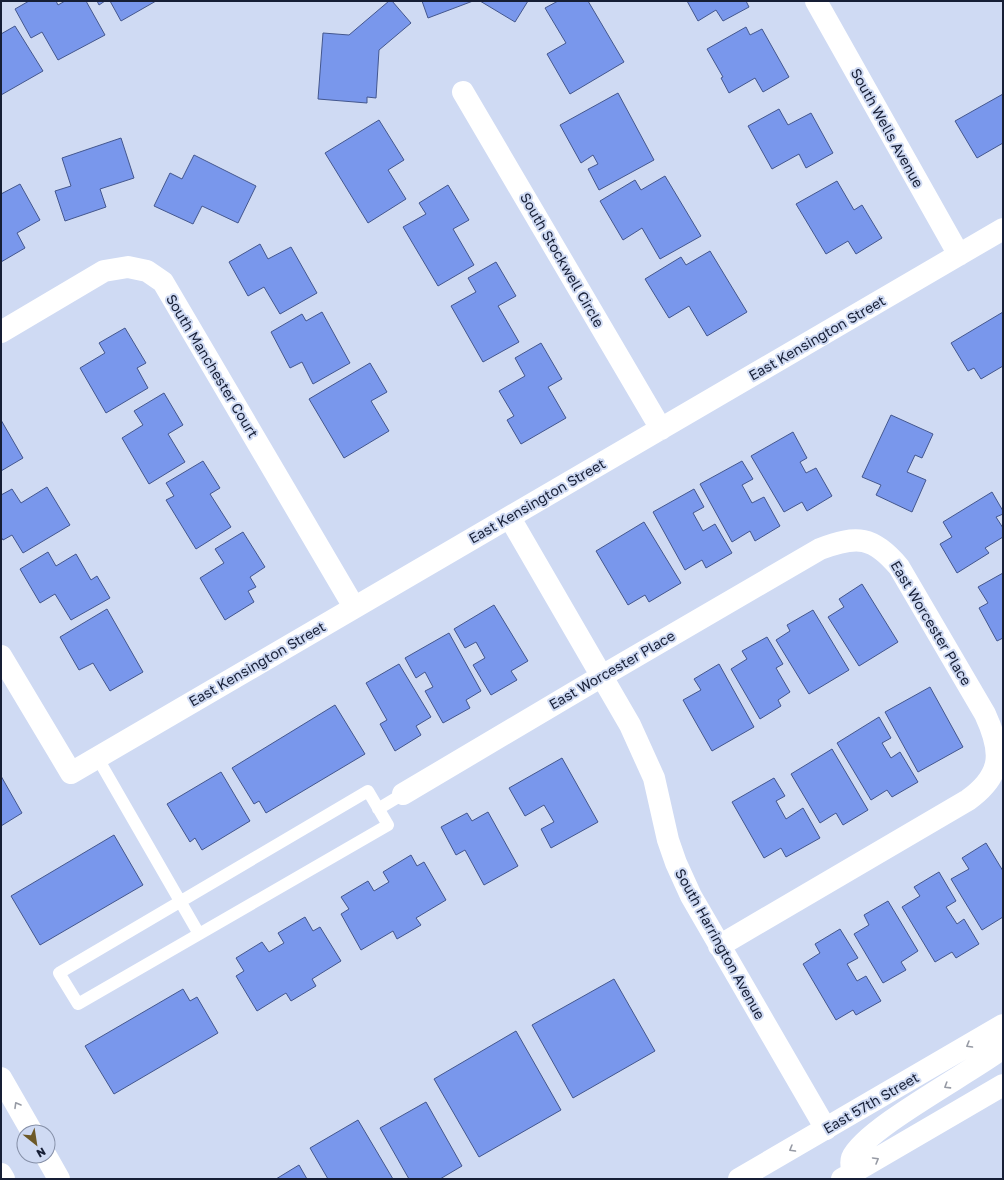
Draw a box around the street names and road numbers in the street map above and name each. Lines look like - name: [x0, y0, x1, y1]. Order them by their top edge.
- street label: South Wells Avenue: [848, 65, 927, 190]
- street label: South Stockwell Circle: [517, 190, 608, 330]
- street label: South Manchester Court: [163, 291, 262, 441]
- street label: East Kensington Street: [745, 291, 888, 384]
- street label: East Kensington Street: [465, 454, 608, 547]
- street label: East Worcester Place: [887, 557, 975, 688]
- street label: East Kensington Street: [185, 617, 328, 710]
- street label: East Worcester Place: [546, 627, 678, 713]
- street label: South Harrington Avenue: [672, 866, 769, 1022]
- street label: East 57th Street: [820, 1068, 922, 1137]

